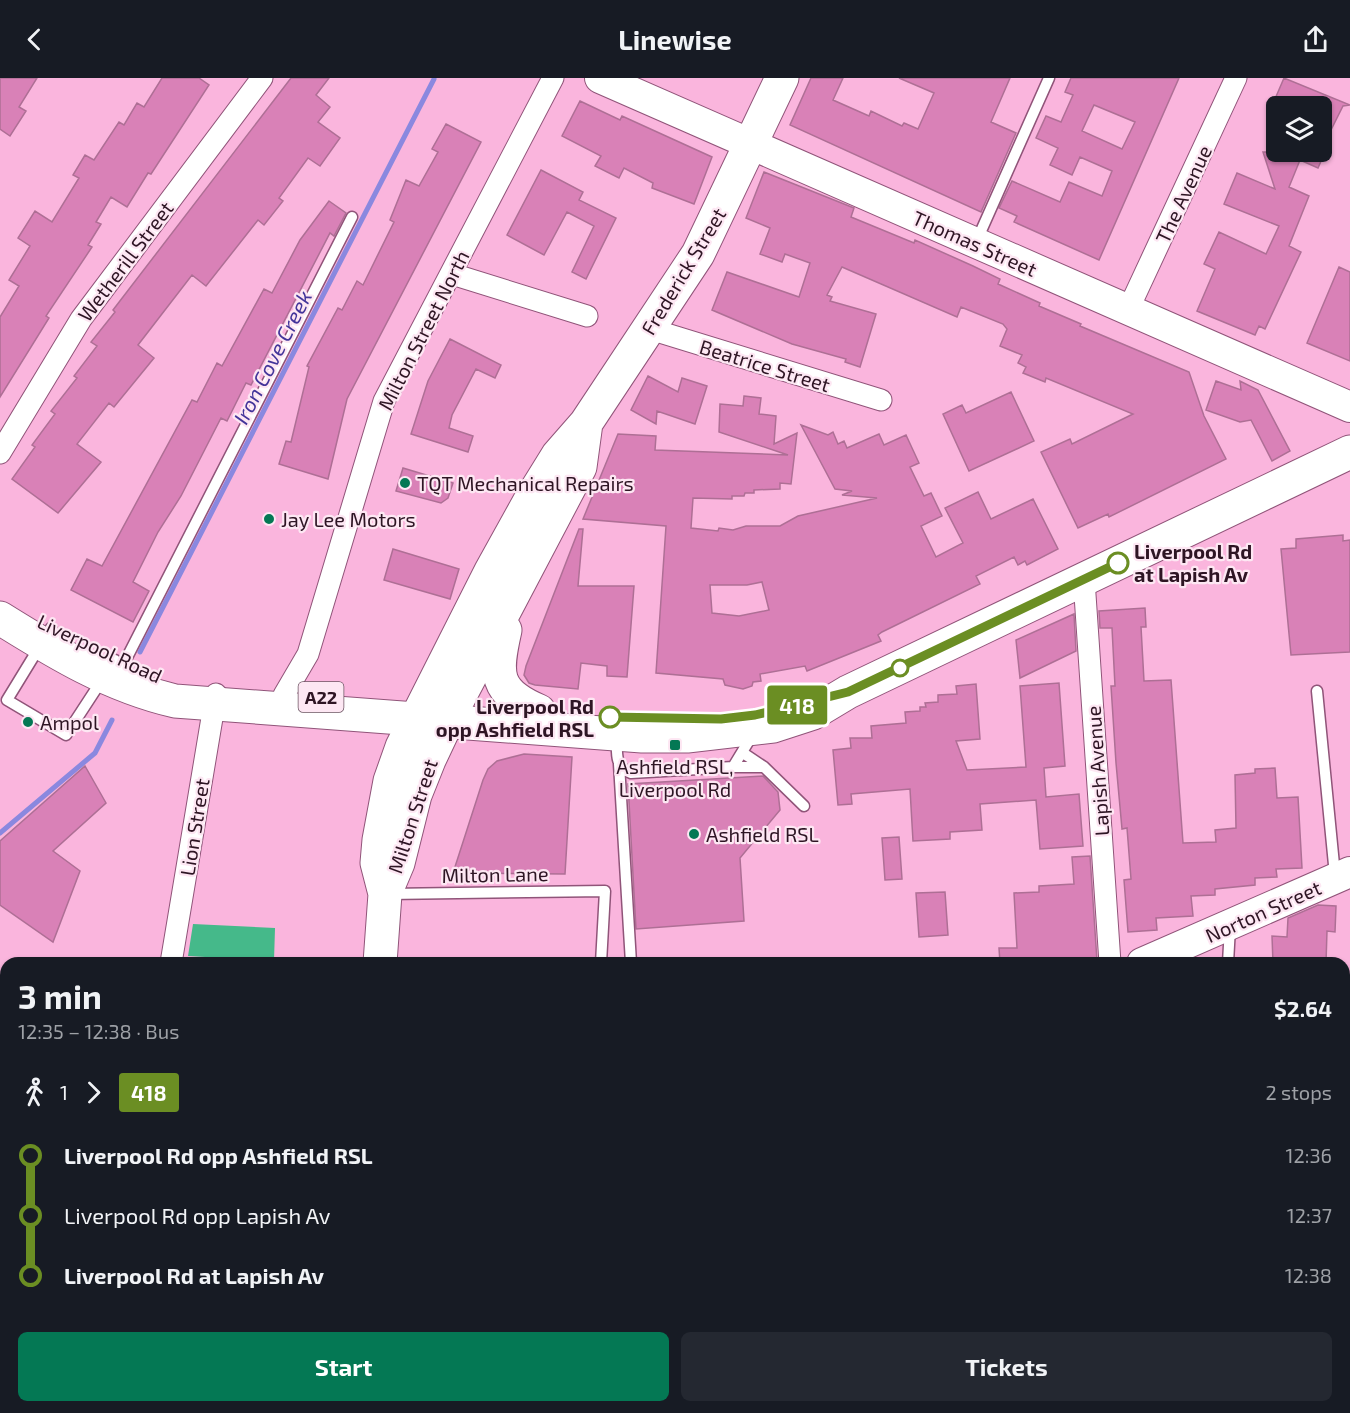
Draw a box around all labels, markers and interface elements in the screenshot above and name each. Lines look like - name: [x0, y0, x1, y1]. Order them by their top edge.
- icon: back: [18, 23, 51, 56]
- text: Linewise: [618, 23, 732, 55]
- icon: share: [1299, 23, 1332, 56]
- map controls: [1266, 96, 1332, 162]
- button: layers: [1266, 96, 1332, 162]
- street label: The Avenue: [1150, 141, 1216, 247]
- street label: Wetherill Street: [72, 196, 178, 326]
- street label: Frederick Street: [636, 203, 731, 339]
- street label: Thomas Street: [909, 205, 1041, 281]
- street label: Milton Street North: [372, 246, 474, 414]
- water label: Iron Cove Creek: [228, 286, 316, 428]
- street label: Beatrice Street: [697, 334, 833, 396]
- place label: TQT Mechanical Repairs: [417, 471, 634, 495]
- marker: TQT Mechanical Repairs: [398, 476, 412, 490]
- place label: Jay Lee Motors: [281, 507, 416, 531]
- marker: Jay Lee Motors: [262, 512, 276, 526]
- place label: Liverpool Rd at Lapish Av: [1134, 539, 1252, 586]
- marker: Liverpool Rd at Lapish Av: [1107, 552, 1129, 574]
- street label: Liverpool Road: [34, 609, 166, 687]
- unlabelled marker: [891, 659, 909, 677]
- road number: A22: [298, 682, 344, 712]
- line badge: 418: [762, 686, 832, 724]
- text: 418: [779, 693, 815, 718]
- place label: Liverpool Rd opp Ashfield RSL: [436, 694, 594, 741]
- street label: Lapish Avenue: [1080, 705, 1114, 837]
- marker: Liverpool Rd opp Ashfield RSL: [599, 706, 621, 728]
- place label: Ampol: [40, 710, 99, 734]
- marker: Ampol: [21, 715, 35, 729]
- marker: Ashfield RSL, Liverpool Rd: [668, 738, 682, 752]
- place label: Ashfield RSL, Liverpool Rd: [616, 754, 734, 801]
- street label: Milton Street: [382, 755, 442, 876]
- street label: Lion Street: [174, 776, 214, 877]
- place label: Ashfield RSL: [706, 822, 819, 846]
- marker: Ashfield RSL: [687, 827, 701, 841]
- street label: Milton Lane: [441, 861, 549, 887]
- street label: Norton Street: [1201, 875, 1325, 947]
- text: 3 min: [18, 976, 102, 1016]
- text: $2.64: [1274, 995, 1332, 1021]
- text: 12:35 – 12:38 · Bus: [18, 1019, 179, 1043]
- icon: walk: [18, 1076, 51, 1109]
- icon: forward: [77, 1076, 110, 1109]
- text: 1: [60, 1080, 68, 1104]
- text: 418: [131, 1080, 167, 1105]
- text: 2 stops: [1265, 1080, 1332, 1104]
- text: Liverpool Rd opp Ashfield RSL: [64, 1142, 373, 1168]
- text: 12:36: [1286, 1143, 1332, 1167]
- text: Liverpool Rd opp Lapish Av: [64, 1202, 330, 1228]
- text: 12:37: [1287, 1203, 1332, 1227]
- text: Liverpool Rd at Lapish Av: [64, 1262, 324, 1288]
- text: 12:38: [1285, 1263, 1332, 1287]
- button: Start: [18, 1332, 669, 1401]
- button: Tickets: [681, 1332, 1332, 1401]

